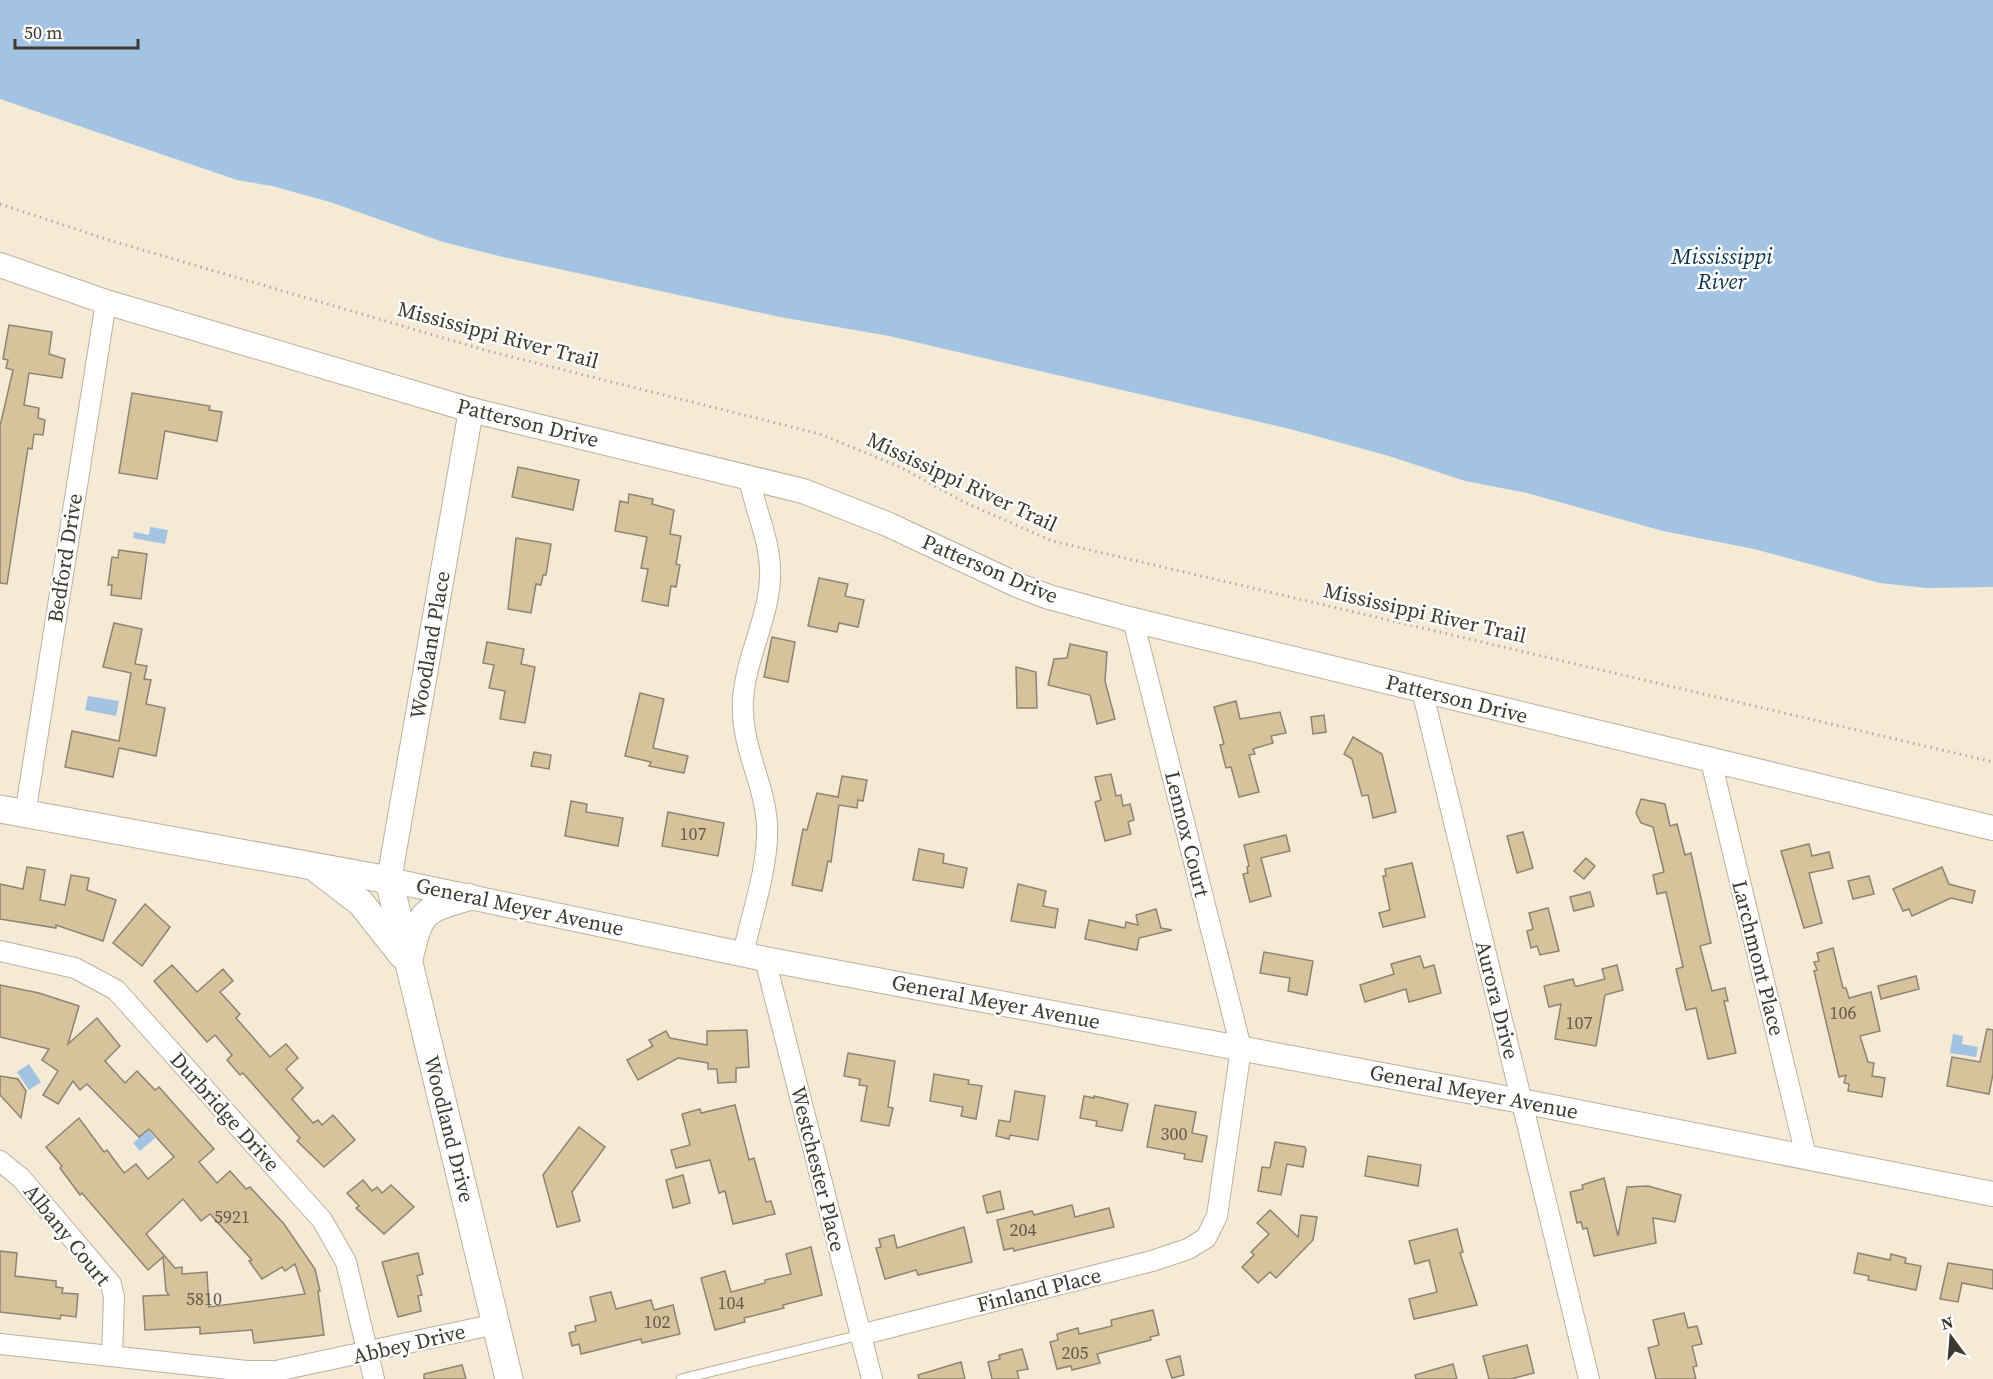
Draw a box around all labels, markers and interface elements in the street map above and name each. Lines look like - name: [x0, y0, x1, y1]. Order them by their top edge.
- scale bar: [15, 12, 138, 50]
- text: 50 m: [24, 20, 62, 45]
- water label: Mississippi River: [1670, 241, 1773, 296]
- street label: Mississippi River Trail: [394, 294, 602, 375]
- street label: Patterson Drive: [454, 391, 602, 454]
- street label: Mississippi River Trail: [862, 425, 1062, 538]
- street label: Bedford Drive: [40, 491, 89, 625]
- street label: Patterson Drive: [918, 527, 1063, 610]
- street label: Woodland Place: [402, 569, 457, 721]
- street label: Mississippi River Trail: [1321, 575, 1529, 650]
- street label: Patterson Drive: [1383, 667, 1531, 730]
- street label: Lennox Court: [1158, 768, 1217, 900]
- house number: 107: [680, 821, 707, 846]
- street label: General Meyer Avenue: [414, 870, 627, 943]
- street label: Larchmont Place: [1725, 877, 1792, 1039]
- street label: Aurora Drive: [1469, 938, 1526, 1062]
- street label: General Meyer Avenue: [889, 967, 1103, 1036]
- house number: 106: [1830, 1000, 1857, 1025]
- house number: 107: [1566, 1010, 1593, 1035]
- street label: Durbridge Drive: [164, 1046, 287, 1178]
- street label: Woodland Drive: [417, 1052, 482, 1205]
- street label: General Meyer Avenue: [1367, 1057, 1581, 1126]
- street label: Westchester Place: [784, 1083, 853, 1254]
- house number: 300: [1161, 1121, 1188, 1146]
- street label: Albany Court: [17, 1178, 118, 1292]
- house number: 5921: [214, 1204, 250, 1229]
- house number: 204: [1010, 1217, 1037, 1242]
- street label: Finland Place: [974, 1260, 1104, 1319]
- house number: 5810: [186, 1286, 222, 1311]
- house number: 104: [718, 1290, 745, 1315]
- north arrow: [1921, 1307, 1981, 1367]
- house number: 102: [644, 1309, 671, 1334]
- text: N: [1938, 1310, 1956, 1335]
- street label: Abbey Drive: [350, 1316, 468, 1371]
- house number: 205: [1062, 1340, 1089, 1365]

